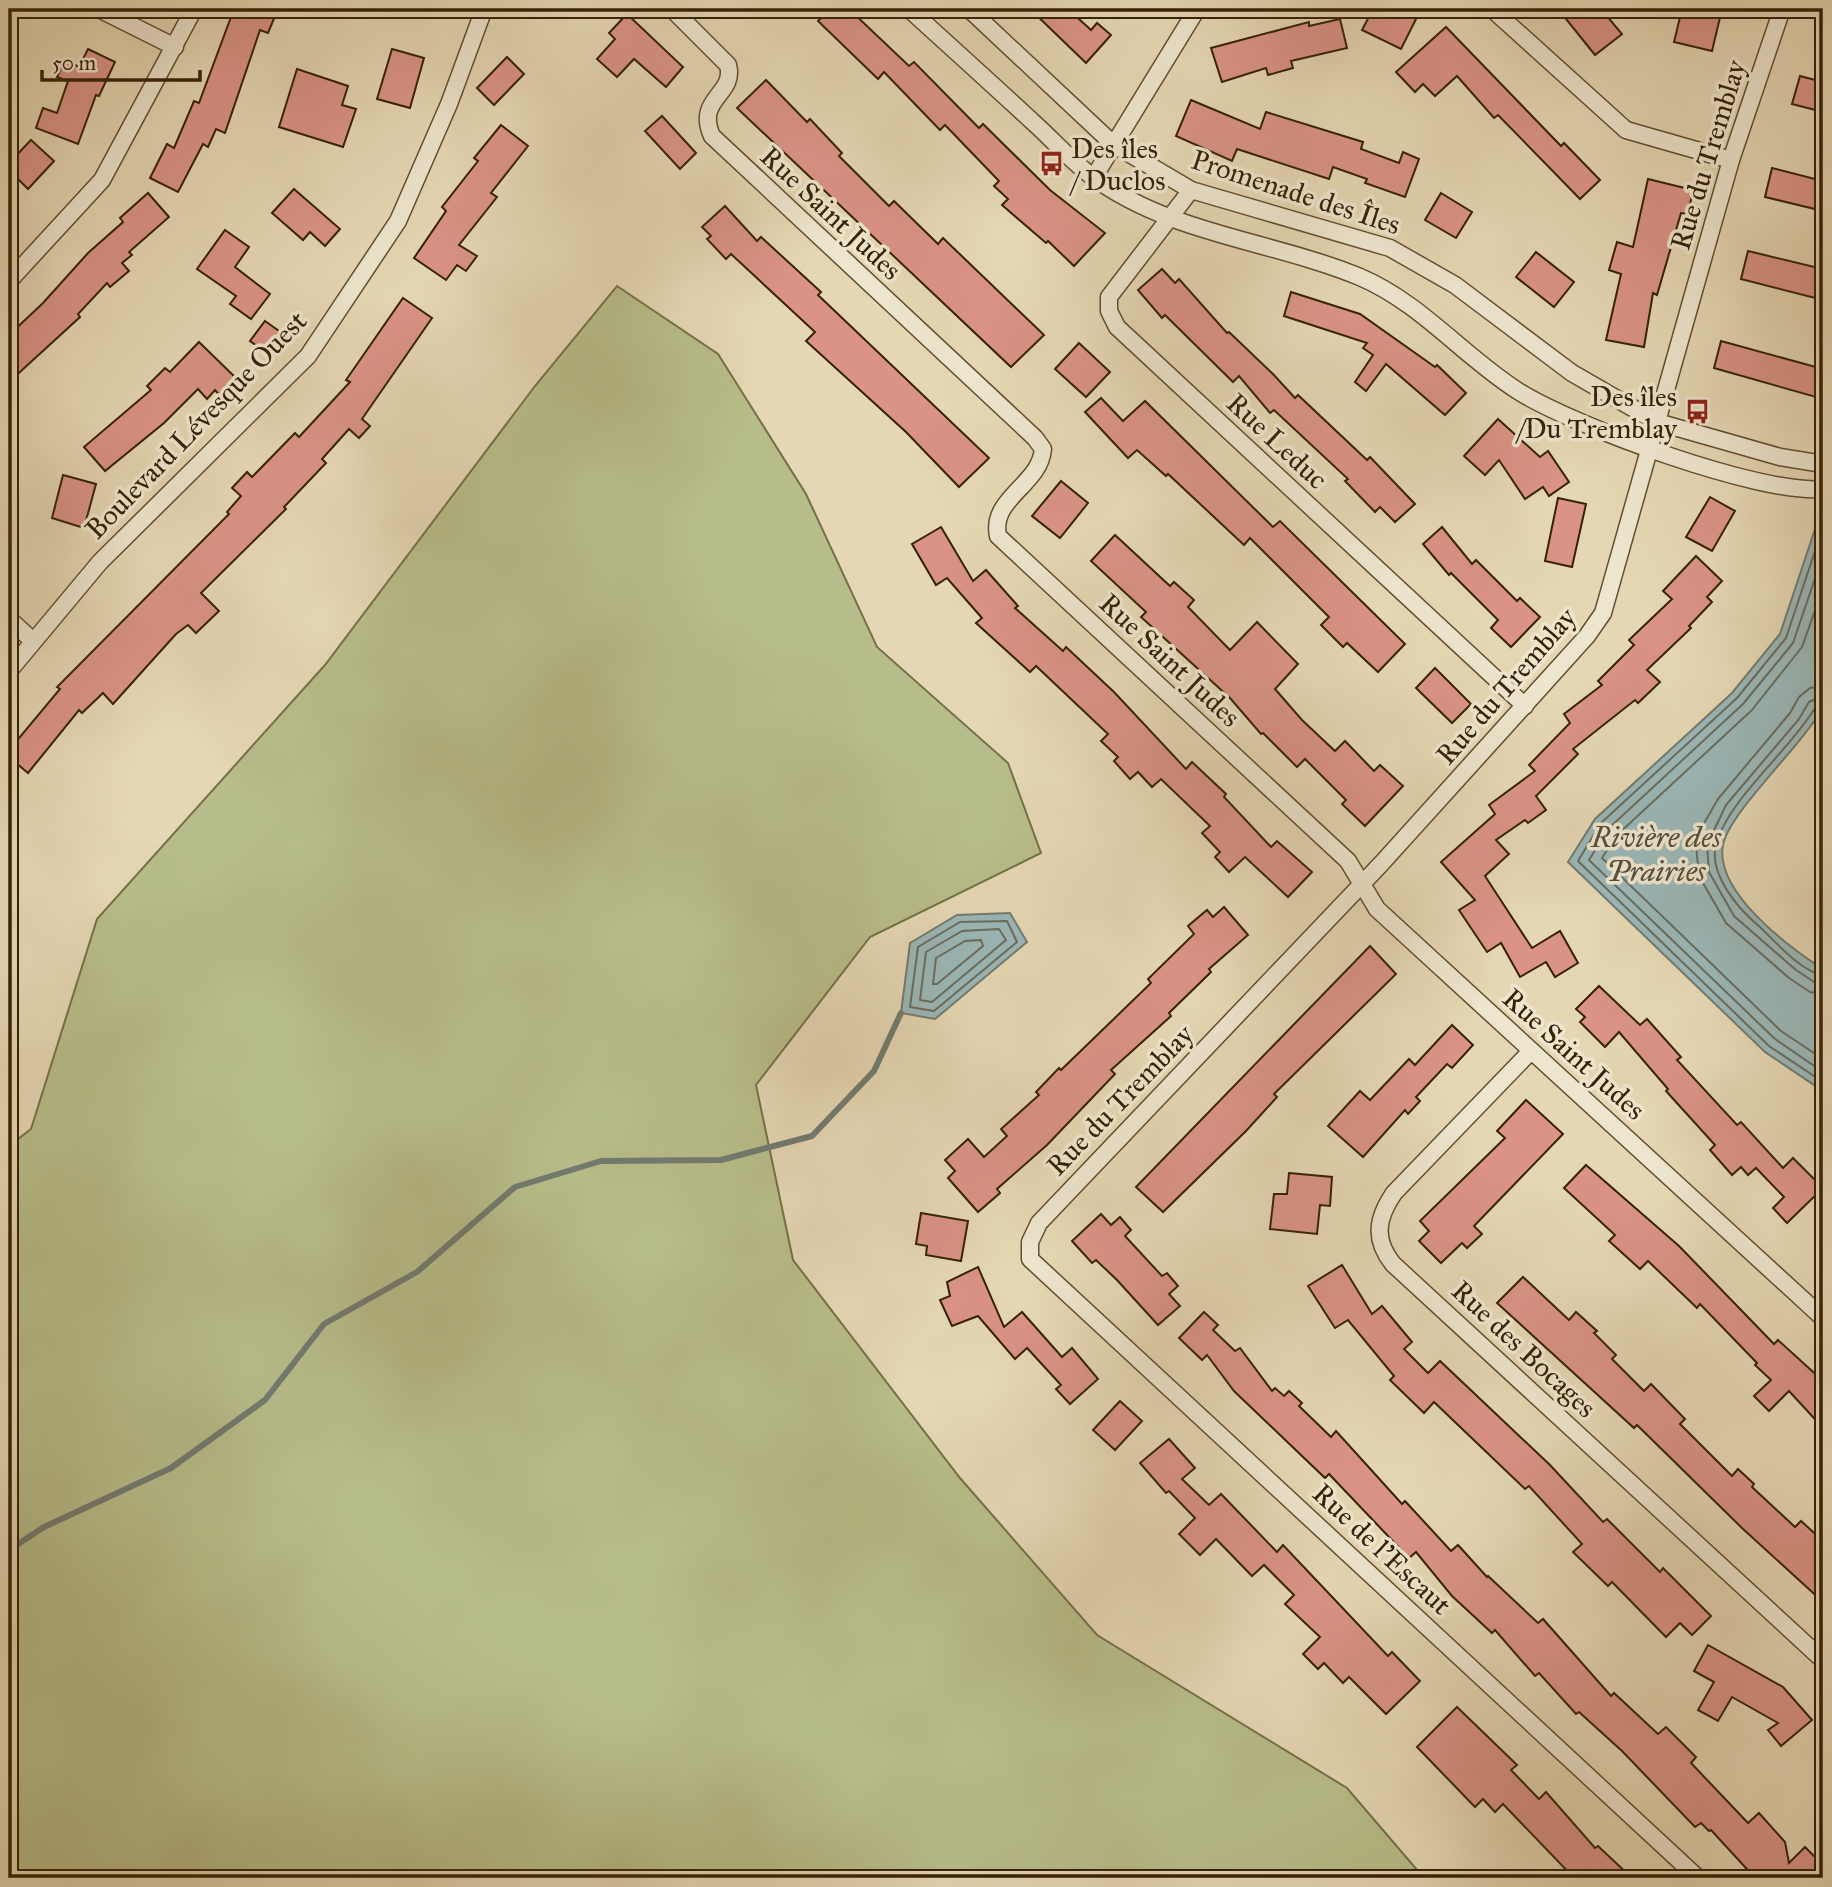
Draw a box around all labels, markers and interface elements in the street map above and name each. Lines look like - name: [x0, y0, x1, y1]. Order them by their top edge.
- scale bar: [42, 38, 200, 82]
- text: 50 m: [52, 50, 97, 76]
- street label: Rue du Tremblay: [1663, 55, 1754, 254]
- place label: Des îles / Duclos: [1069, 131, 1165, 198]
- street label: Rue Saint Judes: [753, 139, 909, 287]
- street label: Promenade des Îles: [1187, 142, 1405, 242]
- bus stop icon: Des îles / Duclos: [1037, 150, 1065, 178]
- street label: Boulevard Lévesque Ouest: [78, 304, 314, 546]
- place label: Des îles /Du Tremblay: [1515, 379, 1678, 446]
- street label: Rue Leduc: [1219, 386, 1335, 496]
- bus stop icon: Des îles /Du Tremblay: [1683, 398, 1711, 426]
- street label: Rue Saint Judes: [1092, 586, 1248, 734]
- street label: Rue du Tremblay: [1428, 600, 1584, 772]
- water label: Rivière des Prairies: [1590, 819, 1722, 889]
- street label: Rue Saint Judes: [1495, 981, 1653, 1127]
- street label: Rue du Tremblay: [1039, 1017, 1201, 1183]
- street label: Rue des Bocages: [1444, 1273, 1604, 1425]
- street label: Rue de l'Escaut: [1305, 1476, 1459, 1622]

